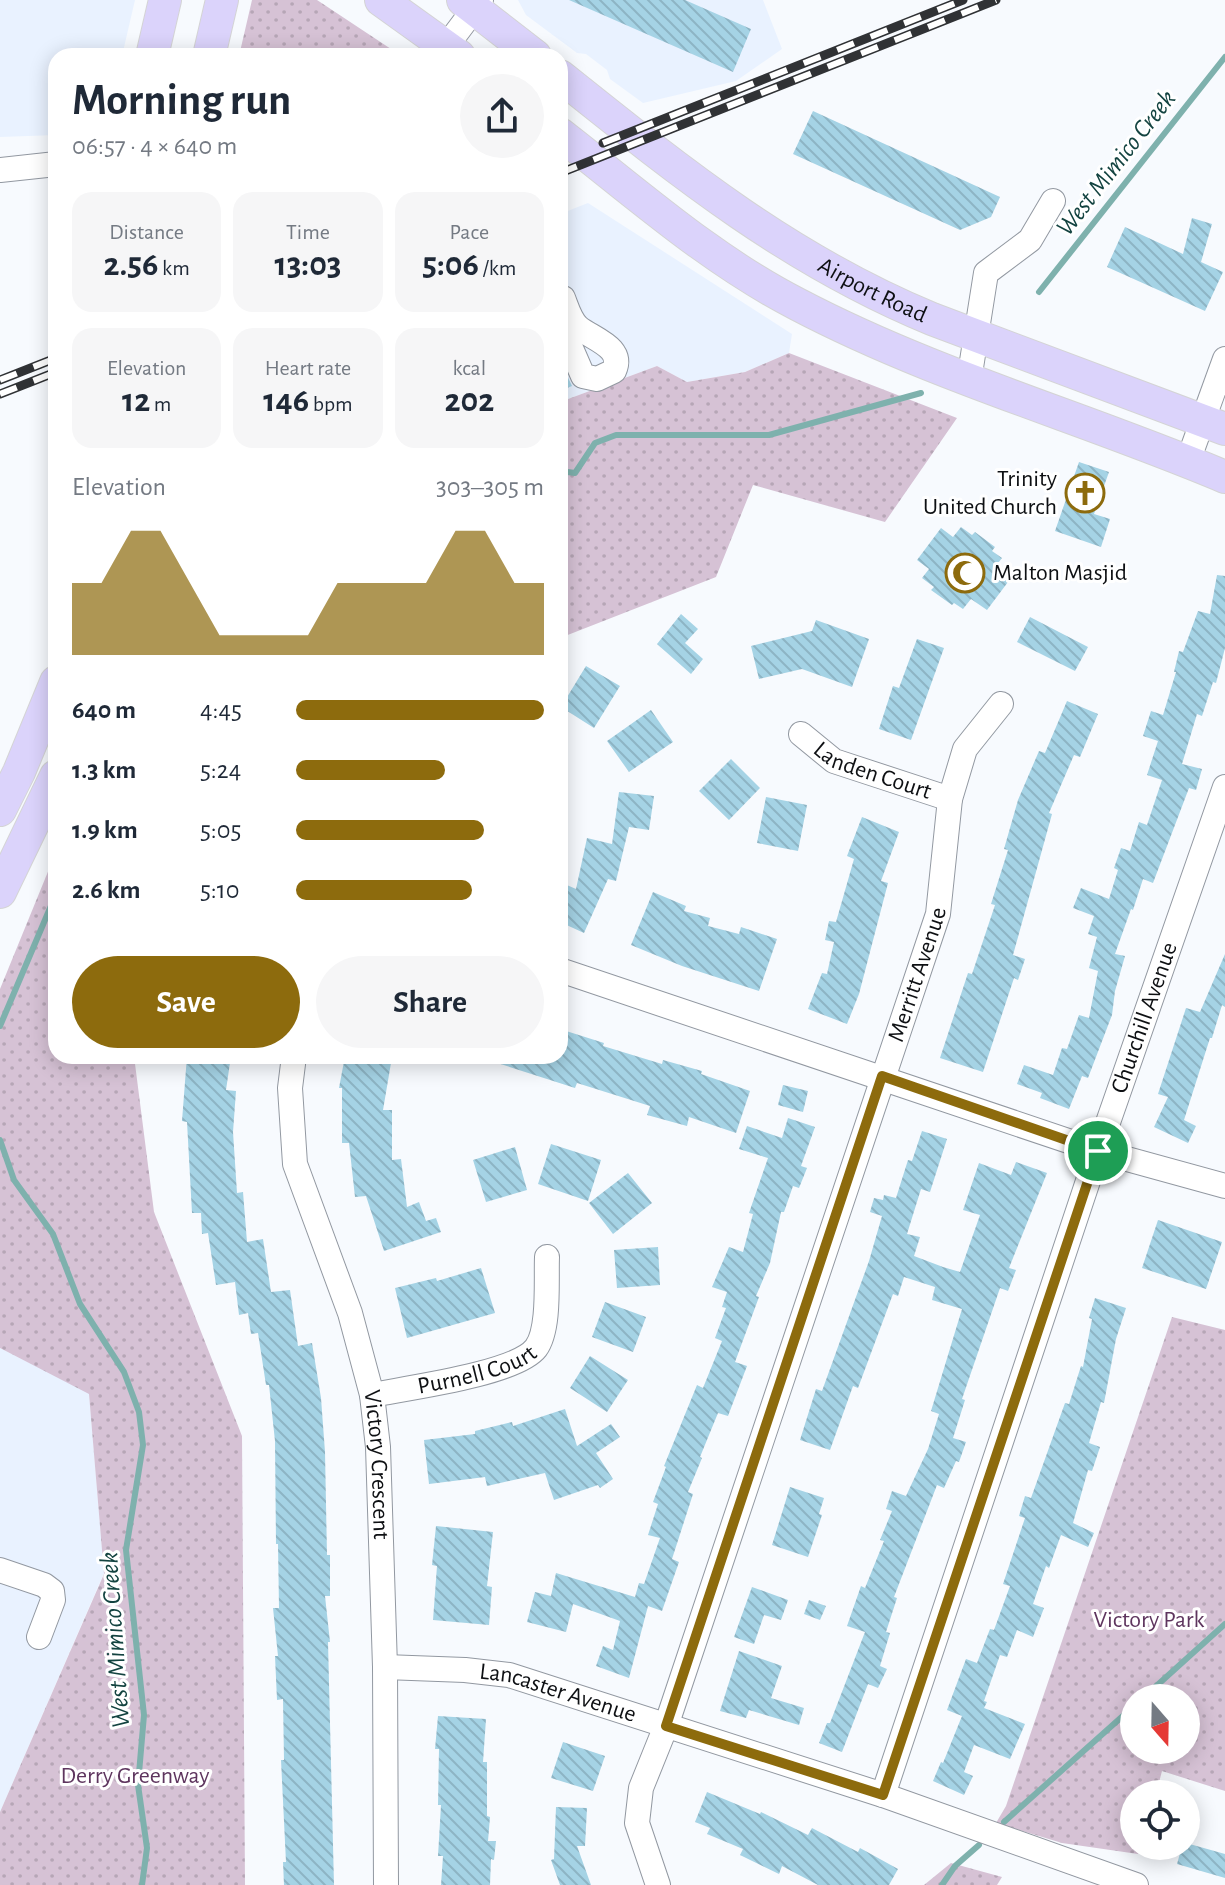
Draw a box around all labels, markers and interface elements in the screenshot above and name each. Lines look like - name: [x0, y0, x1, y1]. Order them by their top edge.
- button: share: [460, 74, 544, 158]
- text: Morning run: [72, 79, 291, 123]
- water label: West Mimico Creek: [1051, 85, 1181, 241]
- text: 06:57 · 4 × 640 m: [72, 133, 237, 159]
- text: Distance: [109, 221, 184, 243]
- text: Time: [286, 221, 330, 243]
- text: Pace: [450, 221, 489, 243]
- text: 2.56: [104, 248, 158, 282]
- text: 13:03: [274, 248, 342, 282]
- text: 5:06: [422, 248, 479, 282]
- street label: Airport Road: [814, 253, 930, 327]
- text: km: [158, 257, 190, 279]
- text: /km: [479, 257, 516, 279]
- text: Elevation: [107, 357, 186, 379]
- text: Heart rate: [265, 357, 351, 379]
- text: kcal: [453, 357, 486, 379]
- text: 12: [122, 384, 150, 418]
- text: 146: [263, 384, 309, 418]
- text: 202: [444, 384, 494, 418]
- text: m: [150, 393, 171, 415]
- text: bpm: [309, 393, 353, 415]
- place label: Trinity United Church: [923, 467, 1057, 519]
- church icon: Trinity United Church: [1064, 472, 1106, 514]
- text: Elevation: [72, 474, 166, 500]
- text: 303–305 m: [436, 474, 544, 500]
- mosque icon: Malton Masjid: [944, 552, 986, 594]
- place label: Malton Masjid: [993, 561, 1127, 585]
- text: 640 m: [72, 697, 136, 723]
- text: 4:45: [200, 697, 242, 723]
- street label: Landen Court: [809, 737, 935, 804]
- text: 1.3 km: [72, 757, 136, 783]
- text: 5:24: [200, 757, 241, 783]
- text: 1.9 km: [72, 817, 138, 843]
- text: 5:05: [200, 817, 241, 843]
- text: 2.6 km: [72, 877, 141, 903]
- text: 5:10: [200, 877, 240, 903]
- street label: Merritt Avenue: [884, 907, 951, 1045]
- street label: Churchill Avenue: [1107, 939, 1182, 1096]
- button: Save: [72, 956, 300, 1048]
- button: Share: [316, 956, 544, 1048]
- pin: [1064, 1117, 1132, 1185]
- icon: arrive: [1076, 1129, 1120, 1173]
- street label: Purnell Court: [416, 1341, 542, 1399]
- street label: Victory Crescent: [359, 1389, 393, 1540]
- water label: West Mimico Creek: [96, 1551, 134, 1729]
- park label: Victory Park: [1093, 1608, 1205, 1632]
- street label: Lancaster Avenue: [478, 1660, 639, 1727]
- north arrow: [1120, 1684, 1200, 1764]
- map controls: [1120, 1684, 1200, 1860]
- park label: Derry Greenway: [60, 1764, 210, 1788]
- button: locate: [1120, 1780, 1200, 1860]

